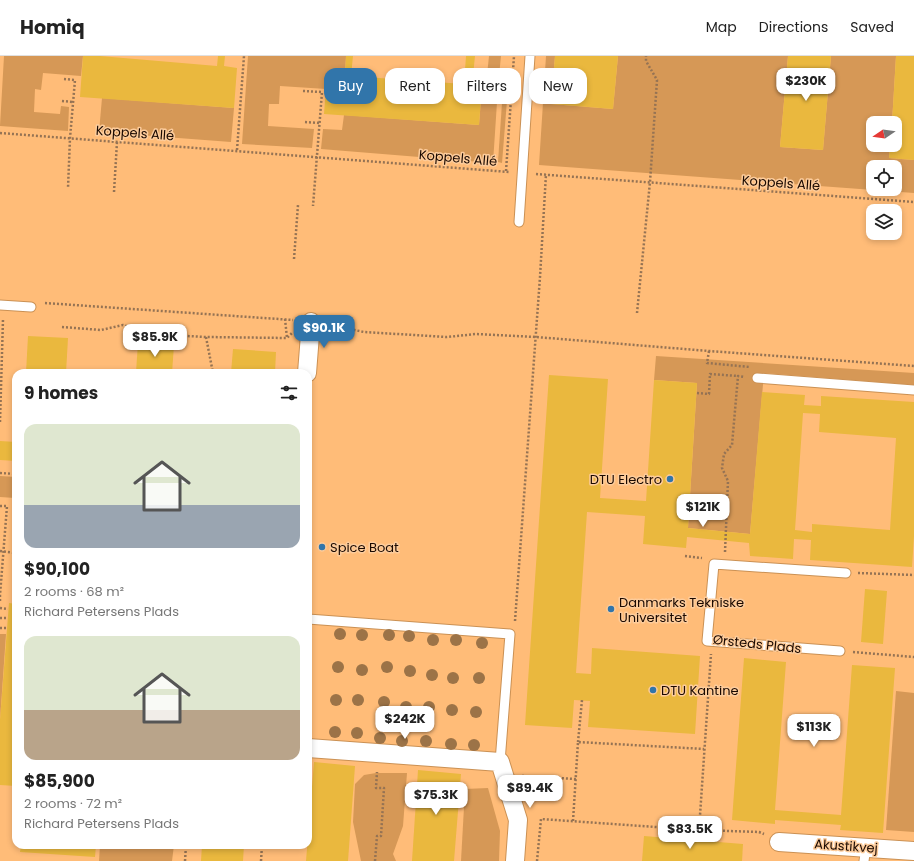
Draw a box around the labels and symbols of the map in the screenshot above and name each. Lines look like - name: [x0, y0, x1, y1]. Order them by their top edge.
- pin: $230K: [778, 68, 834, 102]
- north arrow: [866, 116, 902, 152]
- street label: Koppels Allé: [95, 121, 175, 145]
- street label: Koppels Allé: [418, 145, 498, 171]
- street label: Koppels Allé: [741, 171, 821, 195]
- pin: $90.1K: [291, 315, 357, 349]
- pin: $85.9K: [122, 324, 188, 358]
- place label: DTU Electro: [590, 470, 662, 489]
- marker: DTU Electro: [665, 474, 675, 484]
- pin: $121K: [675, 494, 731, 528]
- place label: Spice Boat: [330, 538, 399, 557]
- marker: Spice Boat: [317, 542, 327, 552]
- place label: Danmarks Tekniske Universitet: [619, 593, 744, 627]
- marker: Danmarks Tekniske Universitet: [606, 604, 616, 614]
- street label: Ørsteds Plads: [712, 630, 802, 658]
- place label: DTU Kantine: [661, 681, 739, 700]
- marker: DTU Kantine: [648, 685, 658, 695]
- pin: $242K: [377, 706, 433, 740]
- pin: $113K: [786, 714, 842, 748]
- pin: $89.4K: [497, 775, 563, 809]
- pin: $75.3K: [403, 782, 469, 816]
- pin: $83.5K: [657, 816, 723, 850]
- street label: Akustikvej: [814, 834, 878, 858]

